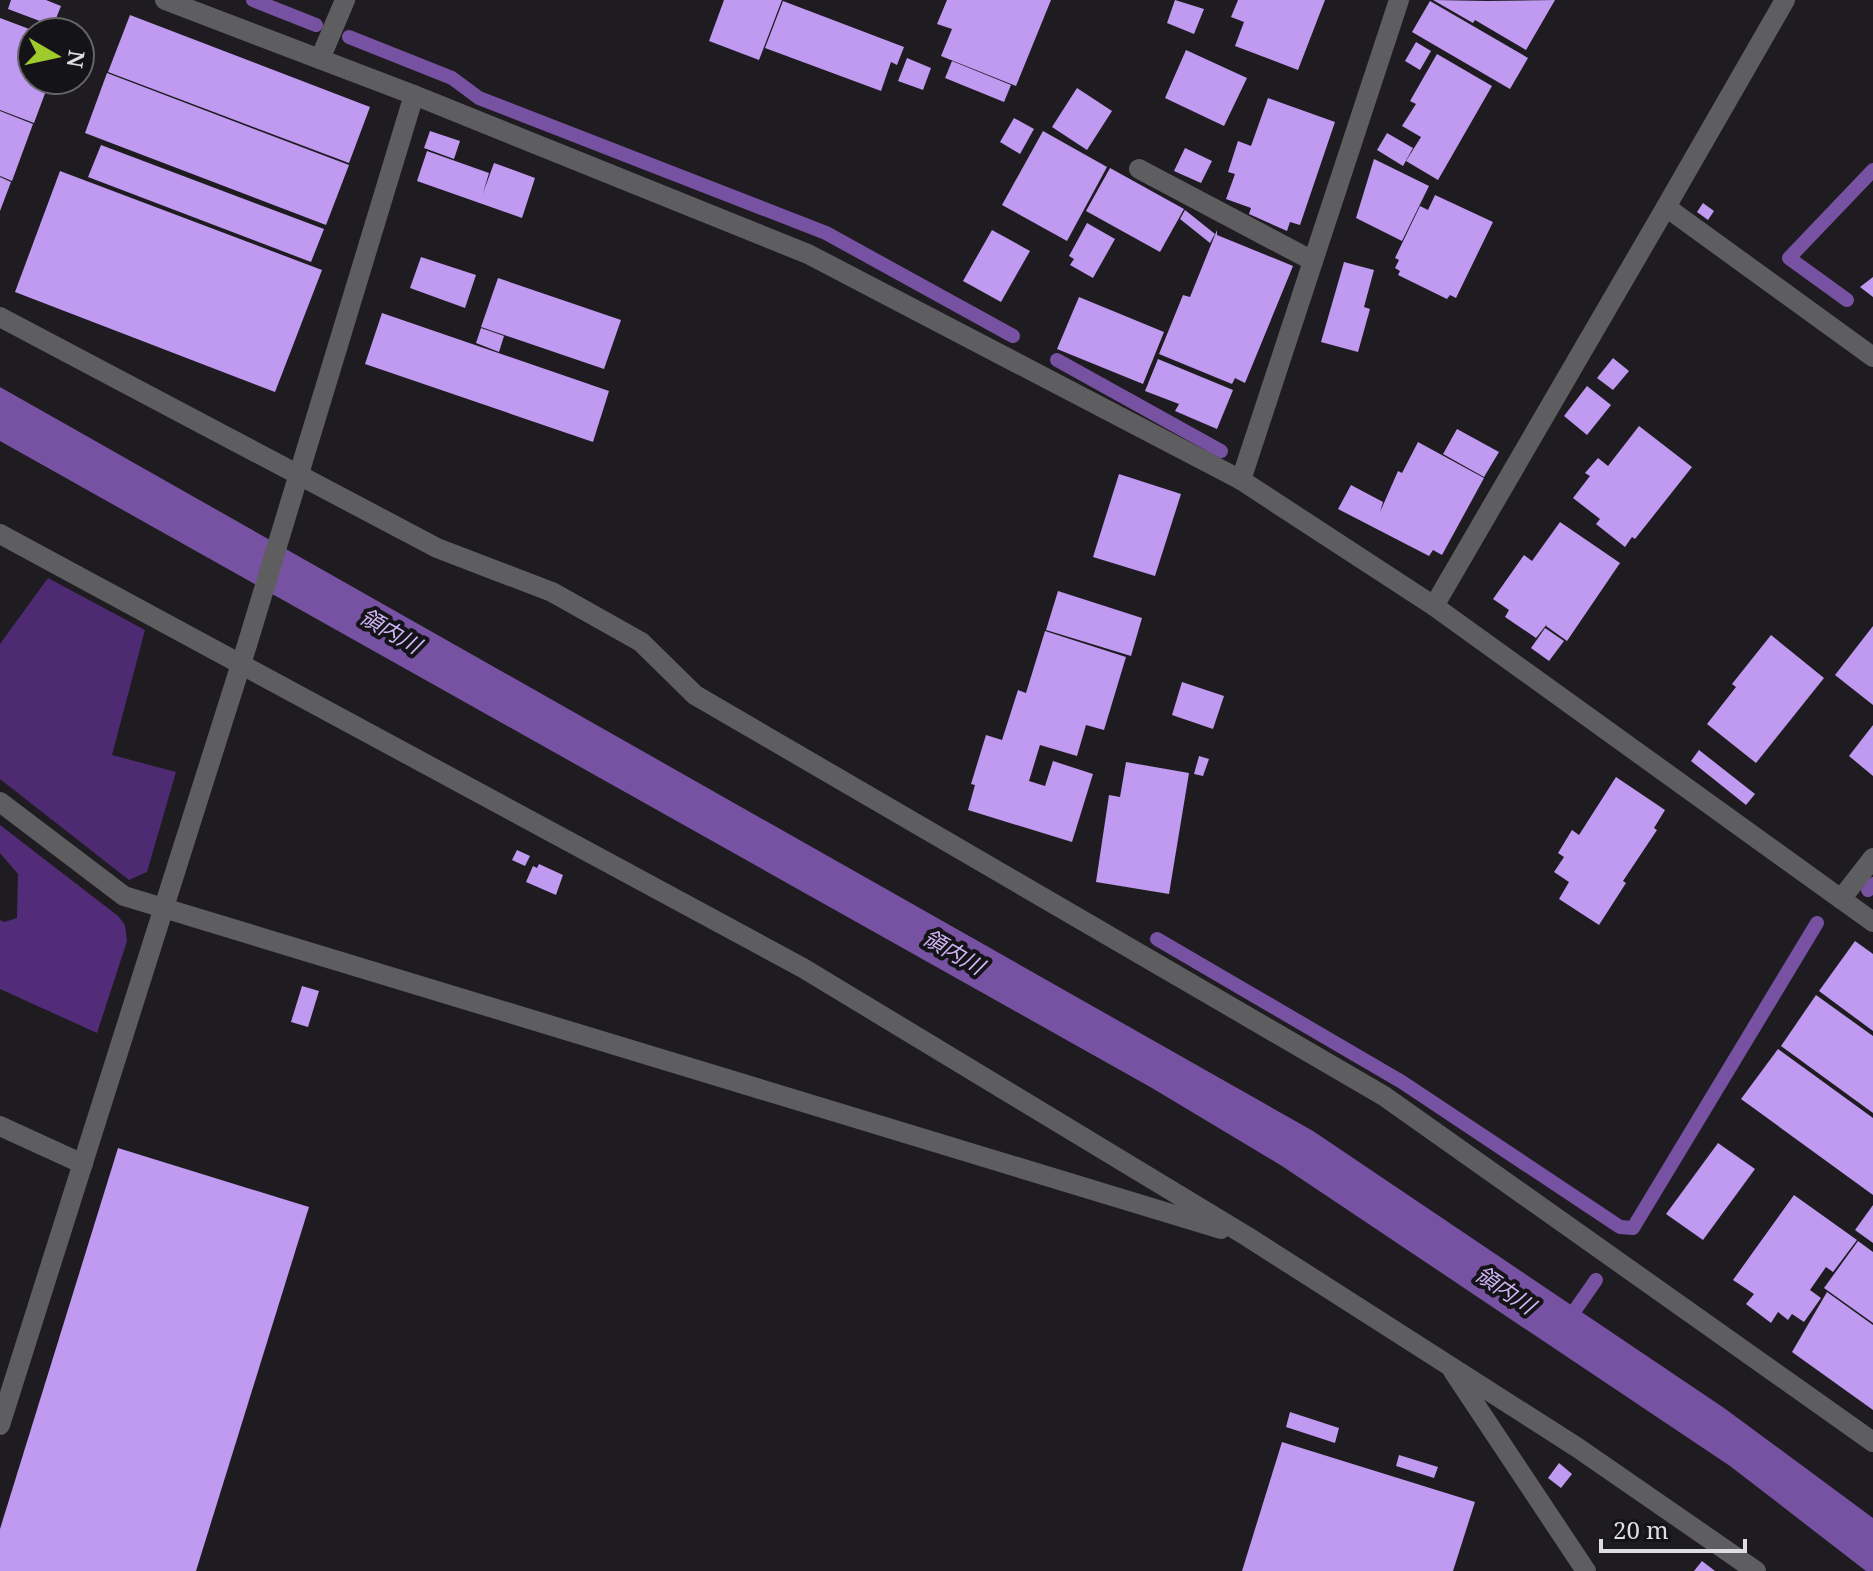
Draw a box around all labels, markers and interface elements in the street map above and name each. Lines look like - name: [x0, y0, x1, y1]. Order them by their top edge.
- north arrow: [16, 16, 96, 96]
- text: N: [61, 48, 93, 70]
- water label: 領内川: [355, 601, 429, 660]
- water label: 領内川: [918, 922, 992, 981]
- water label: 領内川: [1470, 1258, 1543, 1321]
- scale bar: [1601, 1503, 1745, 1553]
- text: 20 m: [1613, 1513, 1669, 1546]

